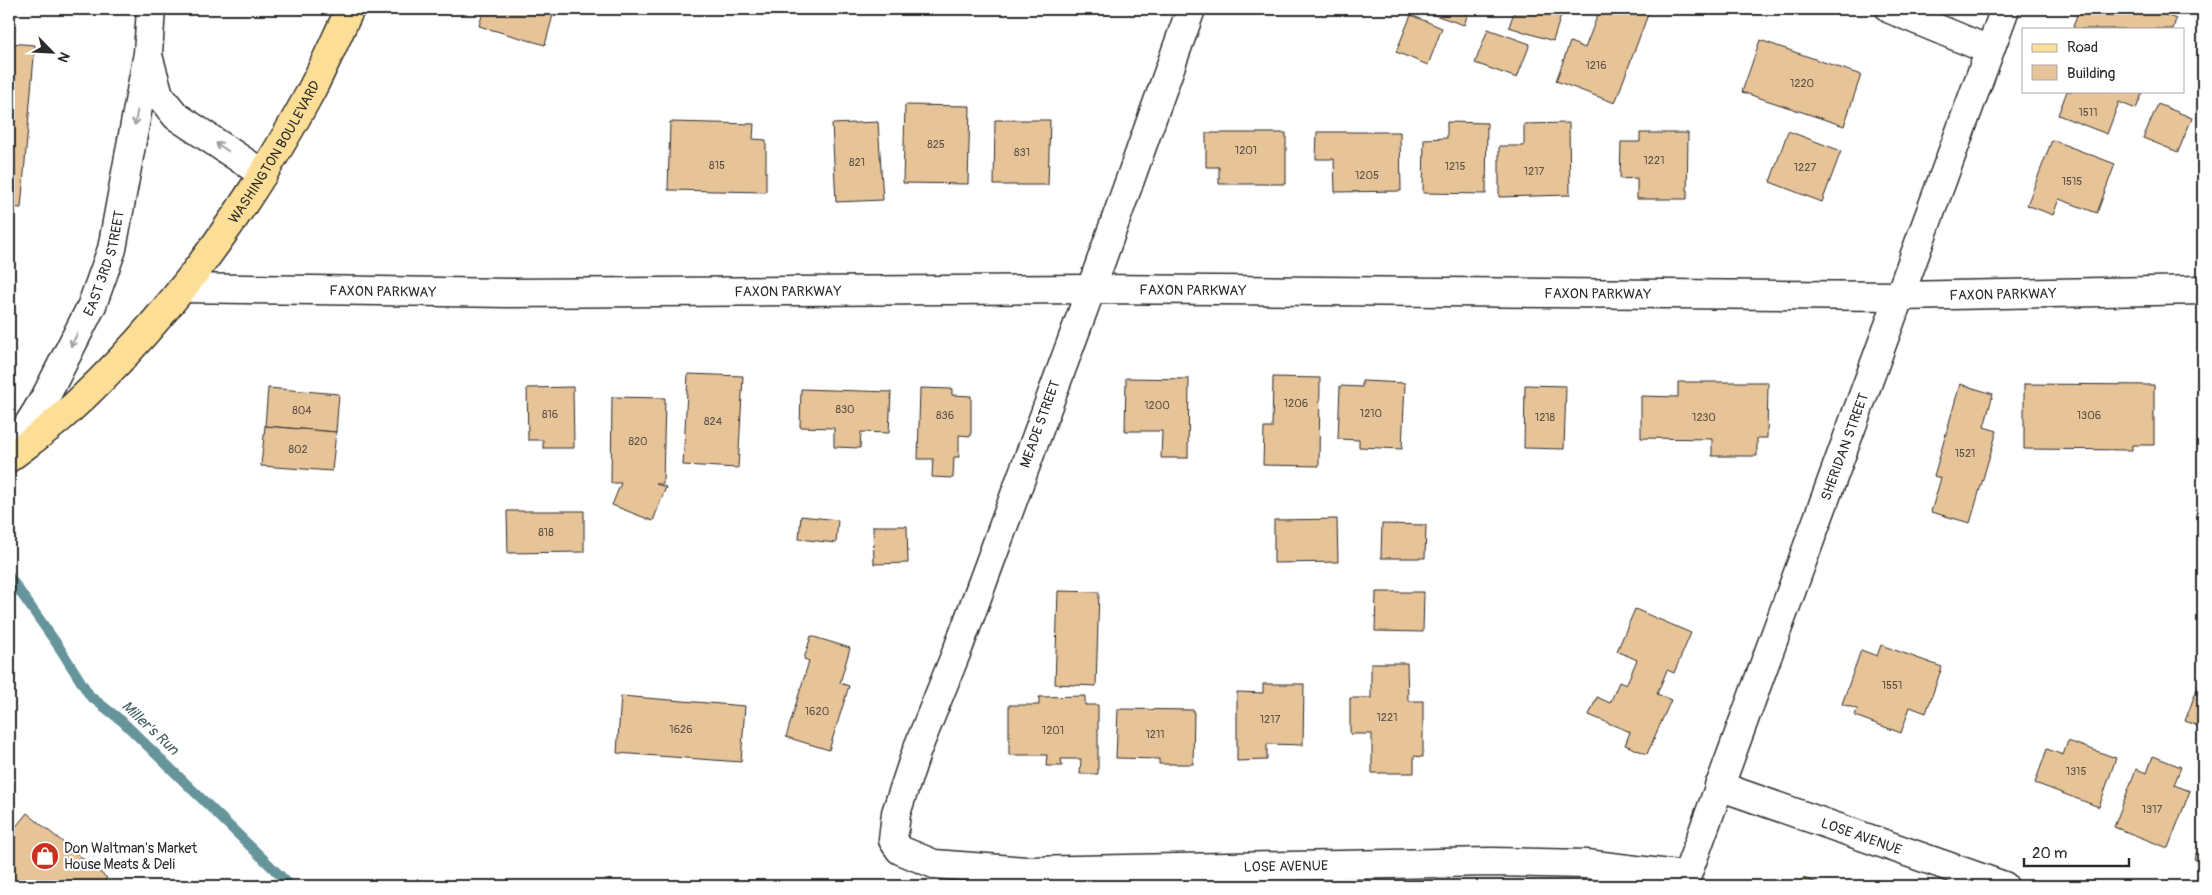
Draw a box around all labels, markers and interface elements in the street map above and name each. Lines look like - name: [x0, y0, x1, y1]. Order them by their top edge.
- north arrow: [28, 28, 78, 78]
- legend: [2022, 28, 2184, 92]
- text: Road: [2067, 38, 2098, 57]
- text: N: [54, 49, 73, 65]
- house number: 1216: [1585, 59, 1607, 72]
- text: Building: [2067, 64, 2115, 83]
- street label: WASHINGTON BOULEVARD: [225, 77, 324, 227]
- house number: 1220: [1790, 77, 1814, 90]
- house number: 1511: [2079, 106, 2097, 119]
- one-way arrow: [130, 109, 140, 125]
- house number: 825: [927, 138, 945, 151]
- one-way arrow: [215, 142, 229, 152]
- house number: 1201: [1235, 144, 1257, 157]
- house number: 831: [1014, 146, 1030, 159]
- house number: 1221: [1644, 154, 1664, 167]
- house number: 821: [849, 156, 865, 169]
- house number: 815: [709, 159, 725, 172]
- house number: 1215: [1445, 160, 1465, 173]
- house number: 1227: [1794, 161, 1816, 174]
- house number: 1217: [1524, 165, 1544, 178]
- house number: 1205: [1355, 169, 1379, 182]
- house number: 1515: [2062, 175, 2082, 188]
- street label: EAST 3RD STREET: [79, 209, 127, 319]
- street label: FAXON PARKWAY: [1139, 281, 1247, 299]
- street label: FAXON PARKWAY: [329, 282, 437, 300]
- street label: FAXON PARKWAY: [734, 282, 842, 300]
- street label: FAXON PARKWAY: [1544, 284, 1652, 302]
- street label: FAXON PARKWAY: [1949, 284, 2057, 304]
- one-way arrow: [69, 332, 78, 347]
- street label: MEADE STREET: [1016, 378, 1064, 470]
- street label: SHERIDAN STREET: [1817, 390, 1872, 503]
- house number: 1206: [1284, 397, 1308, 410]
- house number: 1200: [1144, 399, 1170, 412]
- house number: 830: [835, 403, 855, 416]
- house number: 804: [292, 404, 312, 417]
- house number: 1210: [1360, 407, 1382, 420]
- house number: 816: [542, 408, 558, 421]
- house number: 836: [936, 409, 954, 422]
- house number: 1306: [2077, 409, 2101, 422]
- house number: 1218: [1535, 411, 1556, 424]
- house number: 1230: [1692, 411, 1716, 424]
- house number: 824: [704, 415, 723, 428]
- house number: 820: [628, 435, 648, 448]
- house number: 802: [288, 443, 308, 456]
- house number: 1521: [1955, 447, 1975, 460]
- house number: 818: [538, 526, 554, 539]
- house number: 1551: [1882, 679, 1902, 692]
- water label: Miller's Run: [118, 697, 184, 760]
- house number: 1620: [805, 705, 829, 718]
- house number: 1221: [1377, 711, 1397, 724]
- house number: 1217: [1260, 713, 1280, 726]
- house number: 1626: [669, 723, 693, 736]
- house number: 1201: [1042, 724, 1064, 737]
- house number: 1211: [1145, 728, 1165, 741]
- house number: 1315: [2066, 765, 2086, 778]
- house number: 1317: [2142, 803, 2162, 816]
- street label: LOSE AVENUE: [1819, 814, 1904, 858]
- scale bar: [2024, 835, 2130, 867]
- place label: Don Waltman's Market House Meats & Deli: [64, 840, 197, 873]
- shop icon: Don Waltman's Market House Meats & Deli: [30, 841, 60, 871]
- text: 20 m: [2032, 844, 2067, 863]
- street label: LOSE AVENUE: [1244, 857, 1328, 875]

